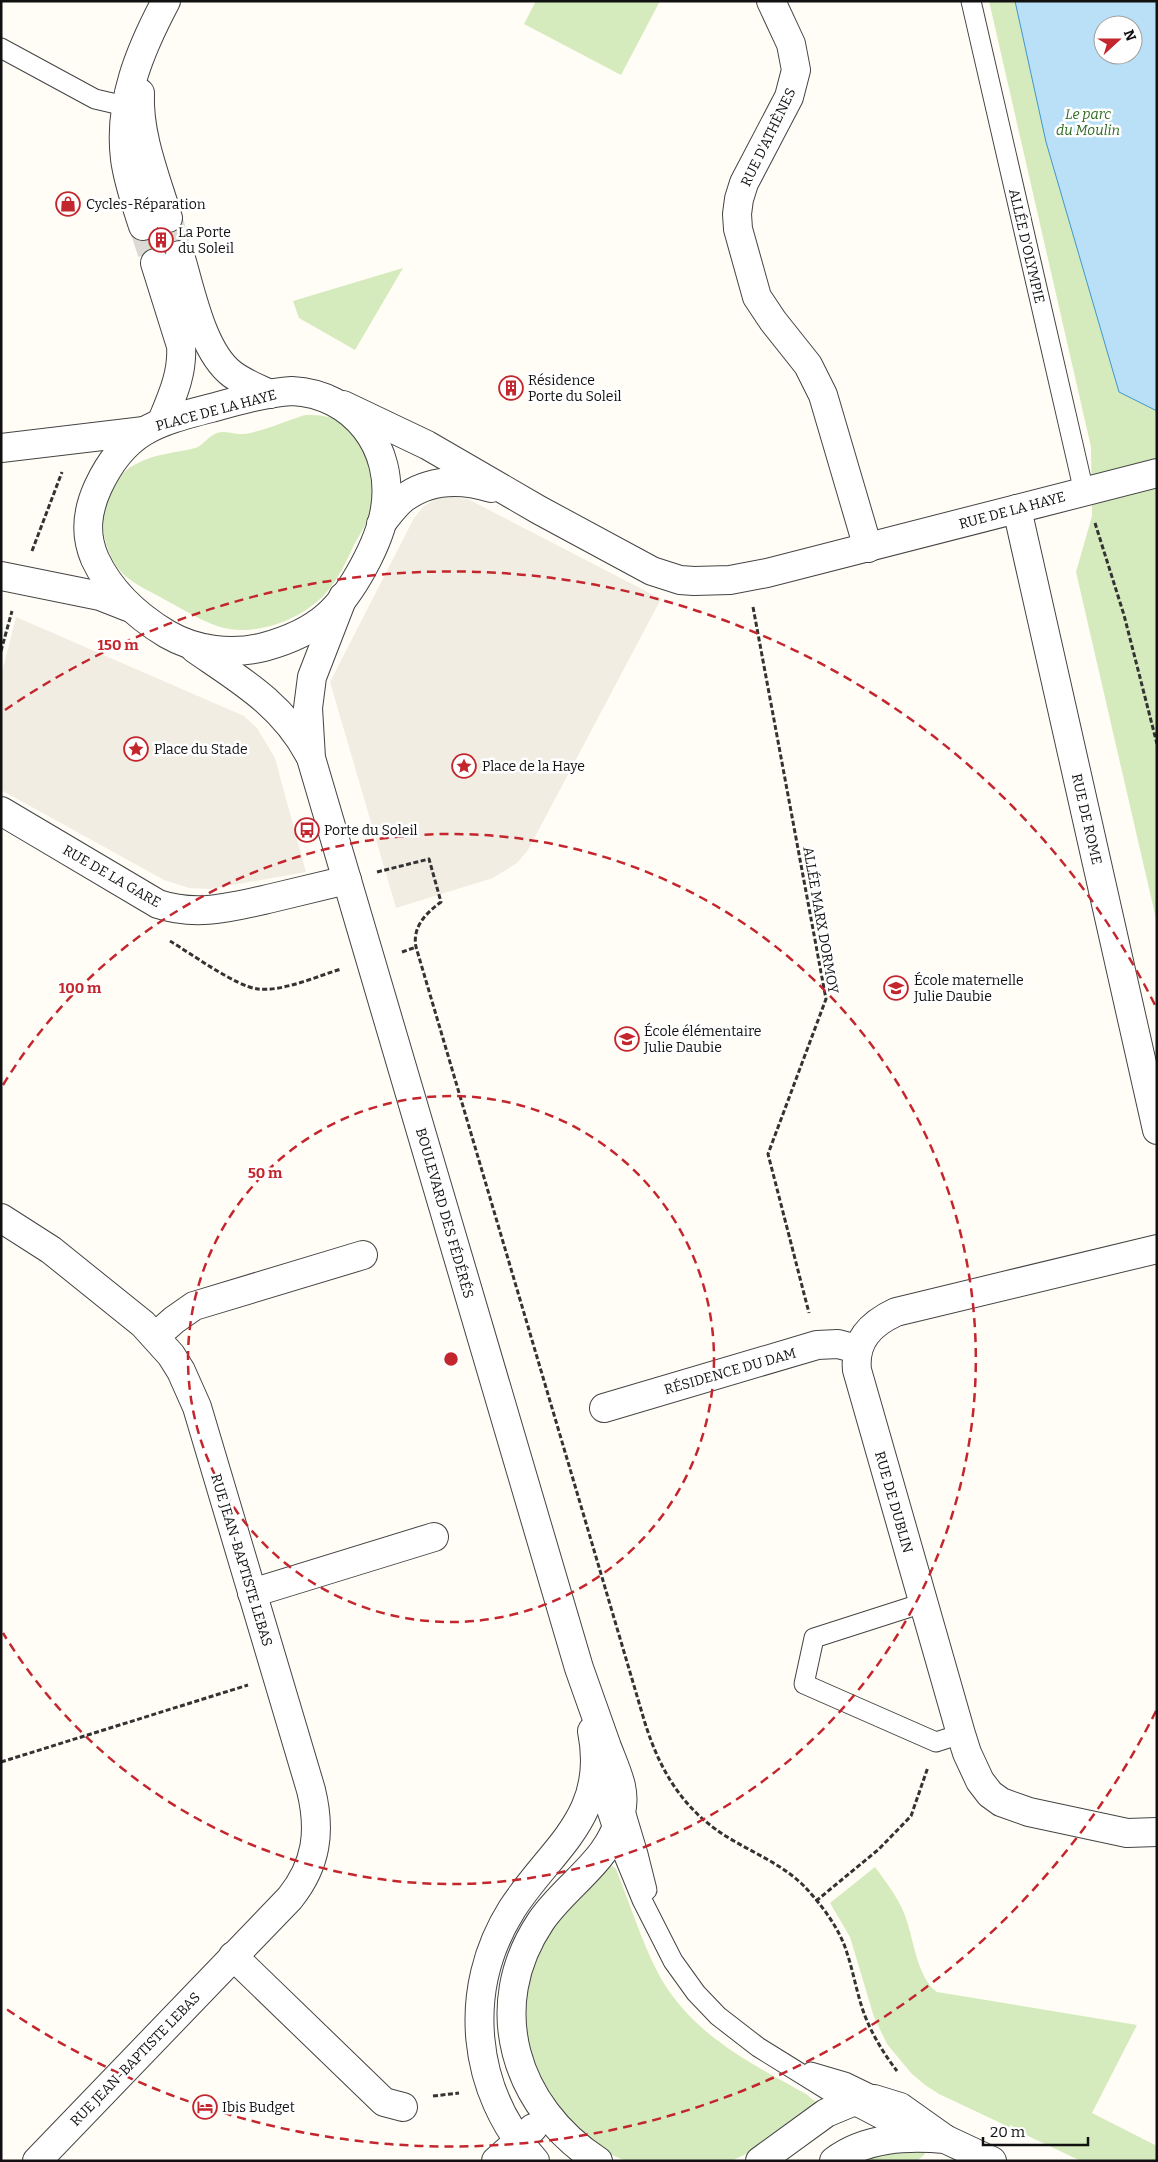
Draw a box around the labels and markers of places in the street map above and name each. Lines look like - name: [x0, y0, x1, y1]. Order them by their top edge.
- shop icon: Cycles-Réparation: [55, 191, 81, 217]
- place label: Cycles-Réparation: [86, 196, 206, 213]
- place label: La Porte du Soleil: [178, 224, 234, 257]
- building icon: La Porte du Soleil: [148, 227, 174, 253]
- place label: Résidence Porte du Soleil: [528, 372, 622, 405]
- building icon: Résidence Porte du Soleil: [498, 375, 524, 401]
- place icon: Place du Stade: [123, 736, 149, 762]
- place label: Place du Stade: [154, 741, 248, 758]
- place icon: Place de la Haye: [451, 753, 477, 779]
- place label: Place de la Haye: [482, 758, 585, 775]
- bus stop icon: Porte du Soleil: [294, 817, 320, 843]
- place label: Porte du Soleil: [324, 822, 418, 839]
- place label: École maternelle Julie Daubie: [913, 971, 1024, 1005]
- school or university icon: École maternelle Julie Daubie: [883, 975, 909, 1001]
- place label: École élémentaire Julie Daubie: [643, 1022, 761, 1056]
- school or university icon: École élémentaire Julie Daubie: [614, 1026, 640, 1052]
- centre of rings: [442, 1350, 460, 1368]
- hotel icon: Ibis Budget: [192, 2094, 218, 2120]
- place label: Ibis Budget: [222, 2099, 295, 2116]

